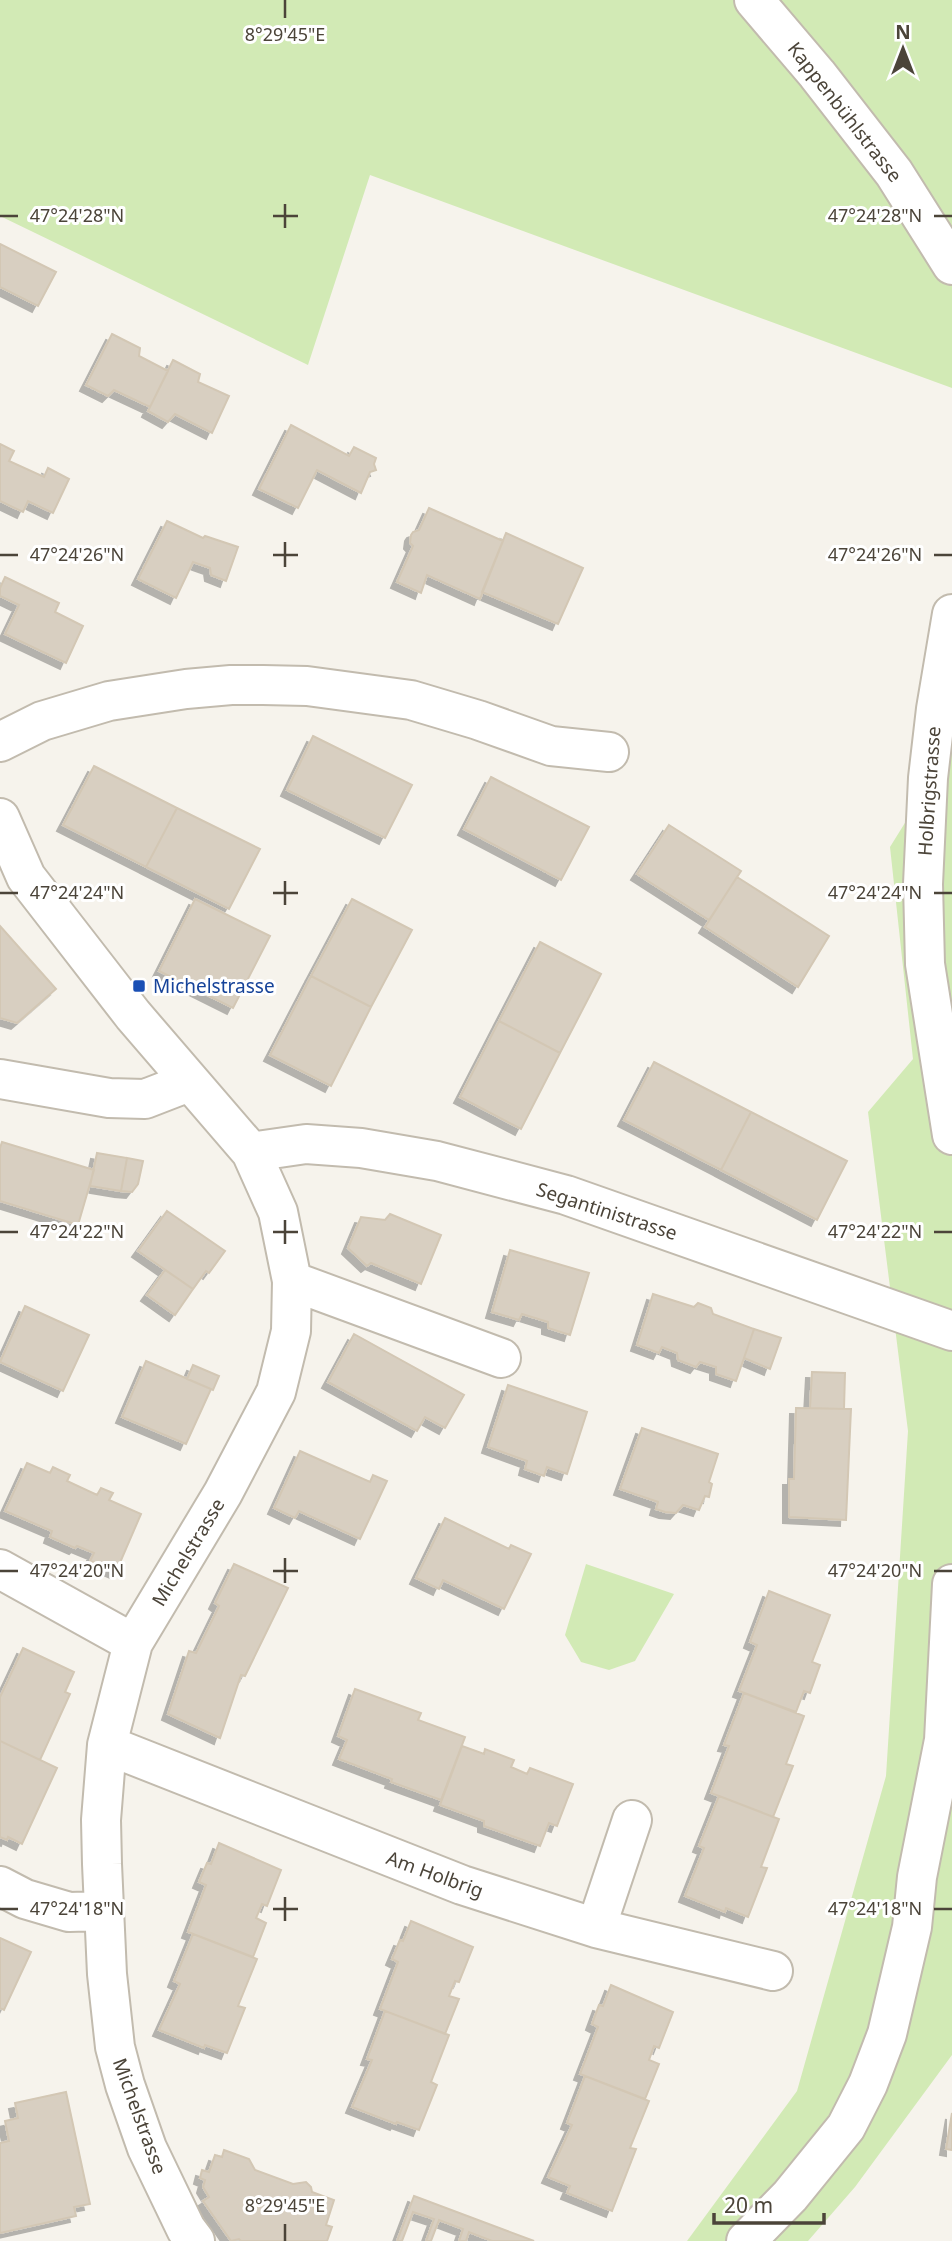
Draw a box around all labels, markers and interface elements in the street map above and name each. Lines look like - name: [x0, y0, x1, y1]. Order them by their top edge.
- north arrow: [868, 14, 938, 84]
- text: N: [895, 19, 911, 45]
- text: 8°29'45"E: [245, 22, 325, 46]
- street label: Kappenbühlstrasse: [782, 36, 908, 188]
- text: 47°24'28"N: [30, 203, 124, 227]
- text: 47°24'28"N: [828, 203, 922, 227]
- text: 47°24'26"N: [30, 542, 124, 566]
- text: 47°24'26"N: [828, 542, 922, 566]
- street label: Holbrigstrasse: [912, 725, 946, 857]
- text: 47°24'24"N: [30, 880, 124, 904]
- text: 47°24'24"N: [828, 880, 922, 904]
- place label: Michelstrasse: [153, 973, 275, 999]
- marker: Michelstrasse: [131, 978, 147, 994]
- street label: Segantinistrasse: [533, 1176, 681, 1246]
- text: 47°24'22"N: [30, 1219, 124, 1243]
- text: 47°24'22"N: [828, 1219, 922, 1243]
- street label: Michelstrasse: [146, 1493, 230, 1611]
- text: 47°24'20"N: [30, 1558, 124, 1582]
- text: 47°24'20"N: [828, 1558, 922, 1582]
- street label: Am Holbrig: [383, 1844, 487, 1904]
- text: 47°24'18"N: [30, 1896, 124, 1920]
- text: 47°24'18"N: [828, 1896, 922, 1920]
- street label: Michelstrasse: [107, 2054, 173, 2178]
- scale bar: [714, 2182, 824, 2226]
- text: 20 m: [724, 2191, 773, 2219]
- text: 8°29'45"E: [245, 2193, 325, 2217]

